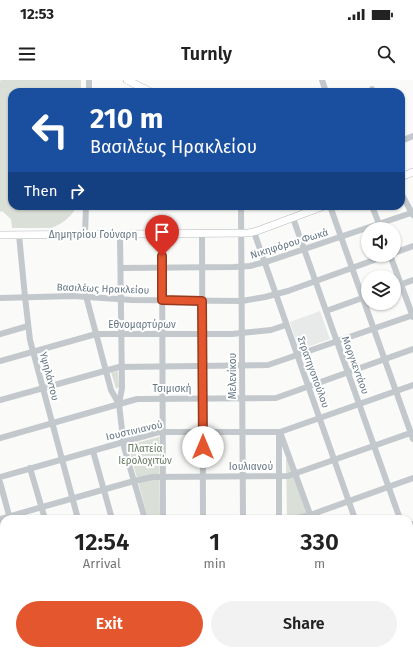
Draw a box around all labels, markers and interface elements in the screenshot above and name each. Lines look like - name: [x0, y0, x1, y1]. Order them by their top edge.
- text: 12:53: [20, 5, 54, 23]
- icon: menu: [16, 43, 38, 65]
- text: Turnly: [181, 43, 232, 65]
- icon: search: [375, 43, 397, 65]
- text: 210 m: [90, 102, 164, 135]
- icon: left: [24, 104, 76, 156]
- text: Βασιλέως Ηρακλείου: [90, 136, 257, 158]
- icon: right: [66, 180, 88, 202]
- text: Then: [24, 182, 58, 200]
- pin: [145, 215, 179, 256]
- icon: arrive: [151, 221, 173, 243]
- map controls: [361, 222, 401, 310]
- button: sound: [361, 222, 401, 262]
- street label: Νικηφόρου Φωκά: [248, 225, 330, 262]
- street label: Δημητρίου Γούναρη: [49, 228, 137, 241]
- button: layers: [361, 270, 401, 310]
- street label: Βασιλέως Ηρακλείου: [56, 280, 150, 297]
- street label: Εθνομαρτύρων: [108, 318, 176, 331]
- street label: Μοργκεντάου: [339, 334, 372, 396]
- street label: Στρατηγοπούλου: [295, 335, 333, 410]
- street label: Υψηλάντου: [37, 350, 62, 402]
- street label: Μελενίκου: [226, 352, 239, 399]
- street label: Τσιμισκή: [152, 383, 192, 395]
- street label: Ιουστινιανού: [105, 418, 164, 443]
- position arrow: [182, 426, 224, 468]
- park label: Πλατεία Ιερολοχιτών: [118, 442, 172, 467]
- street label: Ιουλιανού: [229, 460, 273, 473]
- text: 12:54: [74, 528, 129, 556]
- text: 1: [209, 528, 220, 556]
- text: 330: [300, 528, 339, 556]
- text: Arrival: [83, 556, 121, 571]
- text: min: [204, 556, 226, 571]
- text: m: [314, 556, 325, 571]
- button: Exit: [16, 601, 203, 647]
- button: Share: [211, 601, 397, 647]

